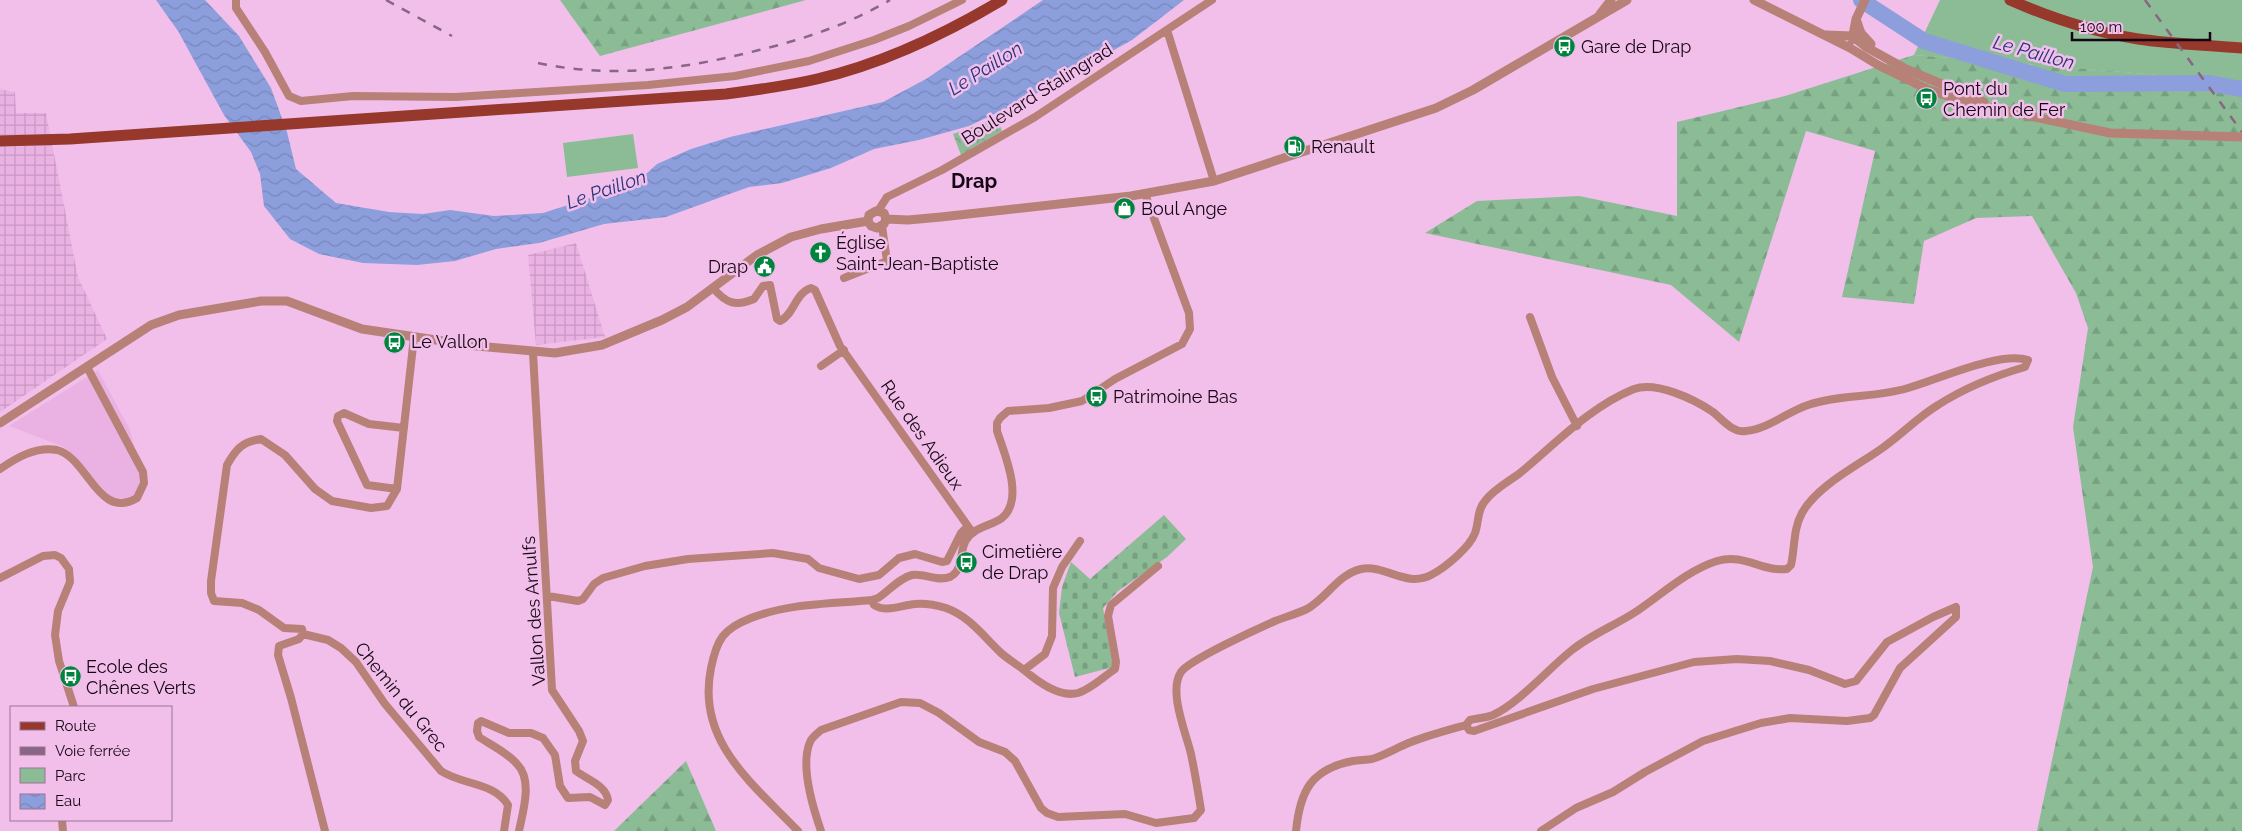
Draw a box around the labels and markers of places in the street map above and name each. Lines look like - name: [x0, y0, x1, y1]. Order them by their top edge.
- bus stop icon: Gare de Drap: [1553, 35, 1577, 59]
- place label: Gare de Drap: [1581, 36, 1691, 57]
- place label: Pont du Chemin de Fer: [1943, 78, 2066, 120]
- bus stop icon: Pont du Chemin de Fer: [1915, 87, 1939, 111]
- fuel station icon: Renault: [1283, 135, 1307, 159]
- place label: Renault: [1311, 136, 1375, 157]
- shop icon: Boul Ange: [1113, 197, 1137, 221]
- place label: Boul Ange: [1141, 198, 1228, 219]
- place label: Église Saint-Jean-Baptiste: [836, 231, 999, 274]
- church icon: Église Saint-Jean-Baptiste: [808, 241, 832, 265]
- public building icon: Drap: [752, 255, 776, 279]
- place label: Drap: [708, 256, 748, 277]
- bus stop icon: Le Vallon: [383, 330, 407, 354]
- place label: Le Vallon: [411, 331, 488, 352]
- bus stop icon: Patrimoine Bas: [1085, 385, 1109, 409]
- place label: Patrimoine Bas: [1113, 386, 1238, 407]
- place label: Cimetière de Drap: [982, 541, 1063, 583]
- bus stop icon: Cimetière de Drap: [954, 550, 978, 574]
- place label: Ecole des Chênes Verts: [86, 656, 196, 698]
- bus stop icon: Ecole des Chênes Verts: [58, 665, 82, 689]

